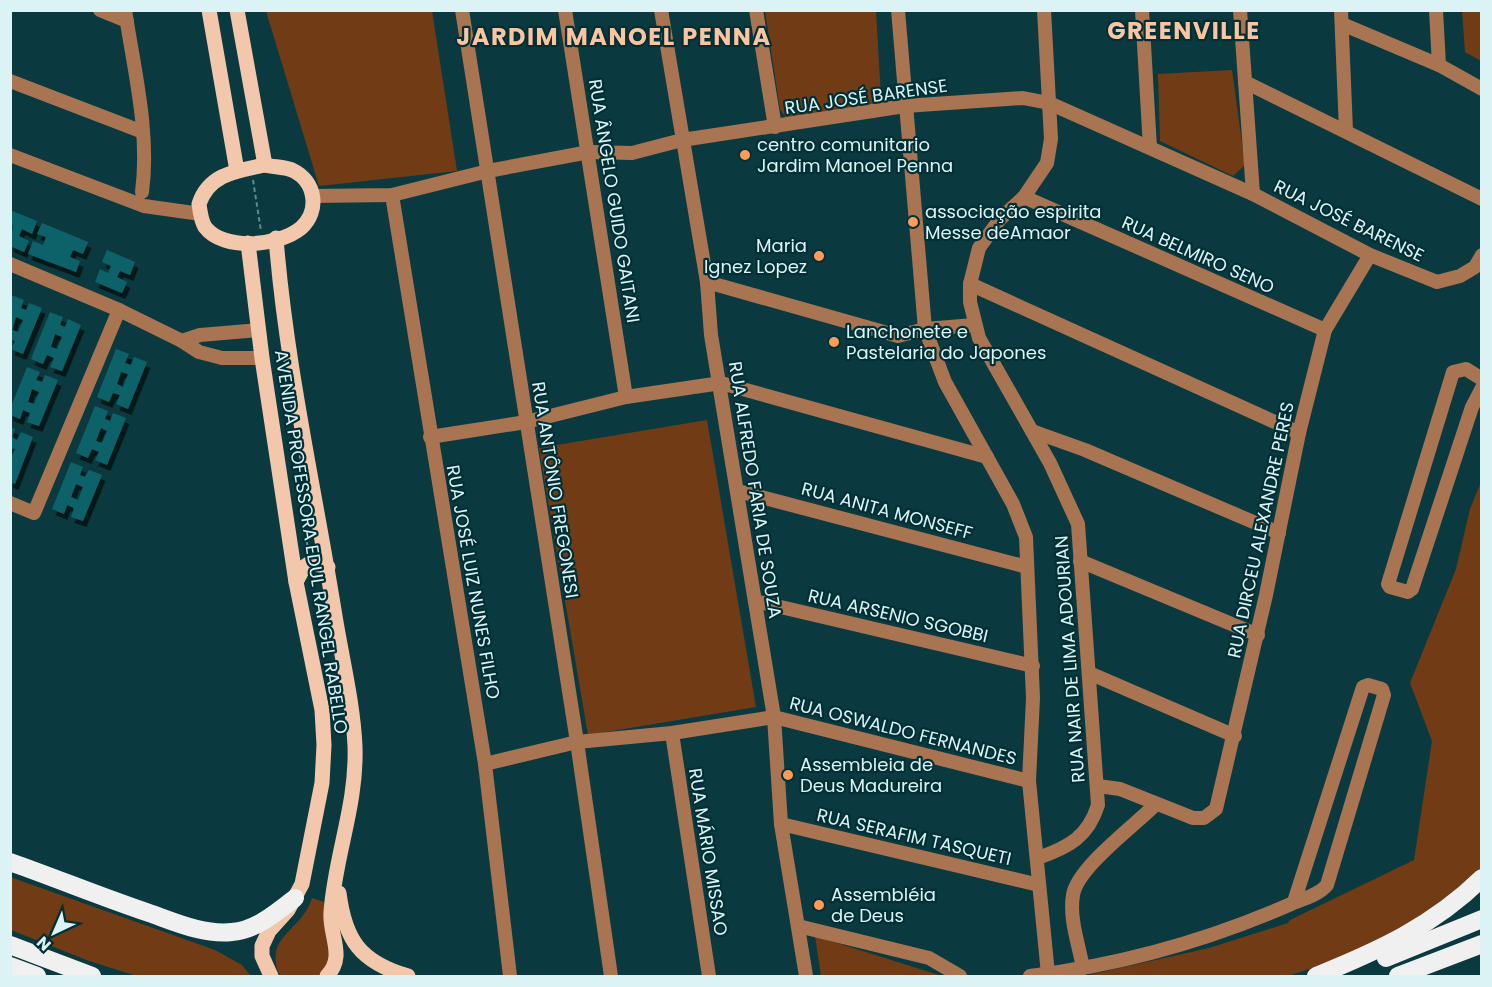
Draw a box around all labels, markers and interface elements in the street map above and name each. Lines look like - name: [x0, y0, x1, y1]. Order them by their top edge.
- district label: GREENVILLE: [1107, 14, 1261, 47]
- district label: JARDIM MANOEL PENNA: [456, 20, 772, 53]
- street label: RUA JOSÉ BARENSE: [783, 73, 949, 120]
- street label: RUA ÂNGELO GUIDO GAITANI: [583, 77, 646, 325]
- place label: centro comunitario Jardim Manoel Penna: [757, 132, 953, 178]
- marker: centro comunitario Jardim Manoel Penna: [738, 148, 752, 162]
- street label: RUA JOSÉ BARENSE: [1270, 173, 1428, 268]
- place label: associação espirita Messe deAmaor: [925, 199, 1101, 245]
- street label: RUA BELMIRO SENO: [1118, 210, 1278, 299]
- marker: associação espirita Messe deAmaor: [906, 215, 920, 229]
- place label: Maria Ignez Lopez: [704, 233, 807, 279]
- marker: Maria Ignez Lopez: [812, 249, 826, 263]
- place label: Lanchonete e Pastelaria do Japones: [846, 319, 1046, 365]
- marker: Lanchonete e Pastelaria do Japones: [827, 335, 841, 349]
- street label: AVENIDA PROFESSORA EDUL RANGEL RABELLO: [269, 348, 354, 736]
- street label: RUA ALFREDO FARIA DE SOUZA: [723, 360, 788, 620]
- street label: RUA ANTÔNIO FREGONESI: [526, 380, 585, 600]
- street label: RUA DIRCEU ALEXANDRE PERES: [1221, 399, 1300, 660]
- street label: RUA JOSÉ LUIZ NUNES FILHO: [441, 463, 506, 701]
- street label: RUA ANITA MONSEFF: [799, 476, 975, 545]
- street label: RUA NAIR DE LIMA ADOURIAN: [1048, 535, 1091, 783]
- street label: RUA ARSENIO SGOBBI: [806, 583, 991, 648]
- street label: RUA OSWALDO FERNANDES: [787, 690, 1019, 771]
- place label: Assembleia de Deus Madureira: [800, 752, 942, 798]
- street label: RUA MÁRIO MISSAO: [683, 766, 734, 937]
- marker: Assembleia de Deus Madureira: [781, 768, 795, 782]
- street label: RUA SERAFIM TASQUETI: [814, 802, 1014, 871]
- place label: Assembléia de Deus: [831, 882, 936, 928]
- marker: Assembléia de Deus: [812, 898, 826, 912]
- north arrow: [24, 903, 84, 963]
- text: N: [32, 931, 56, 956]

